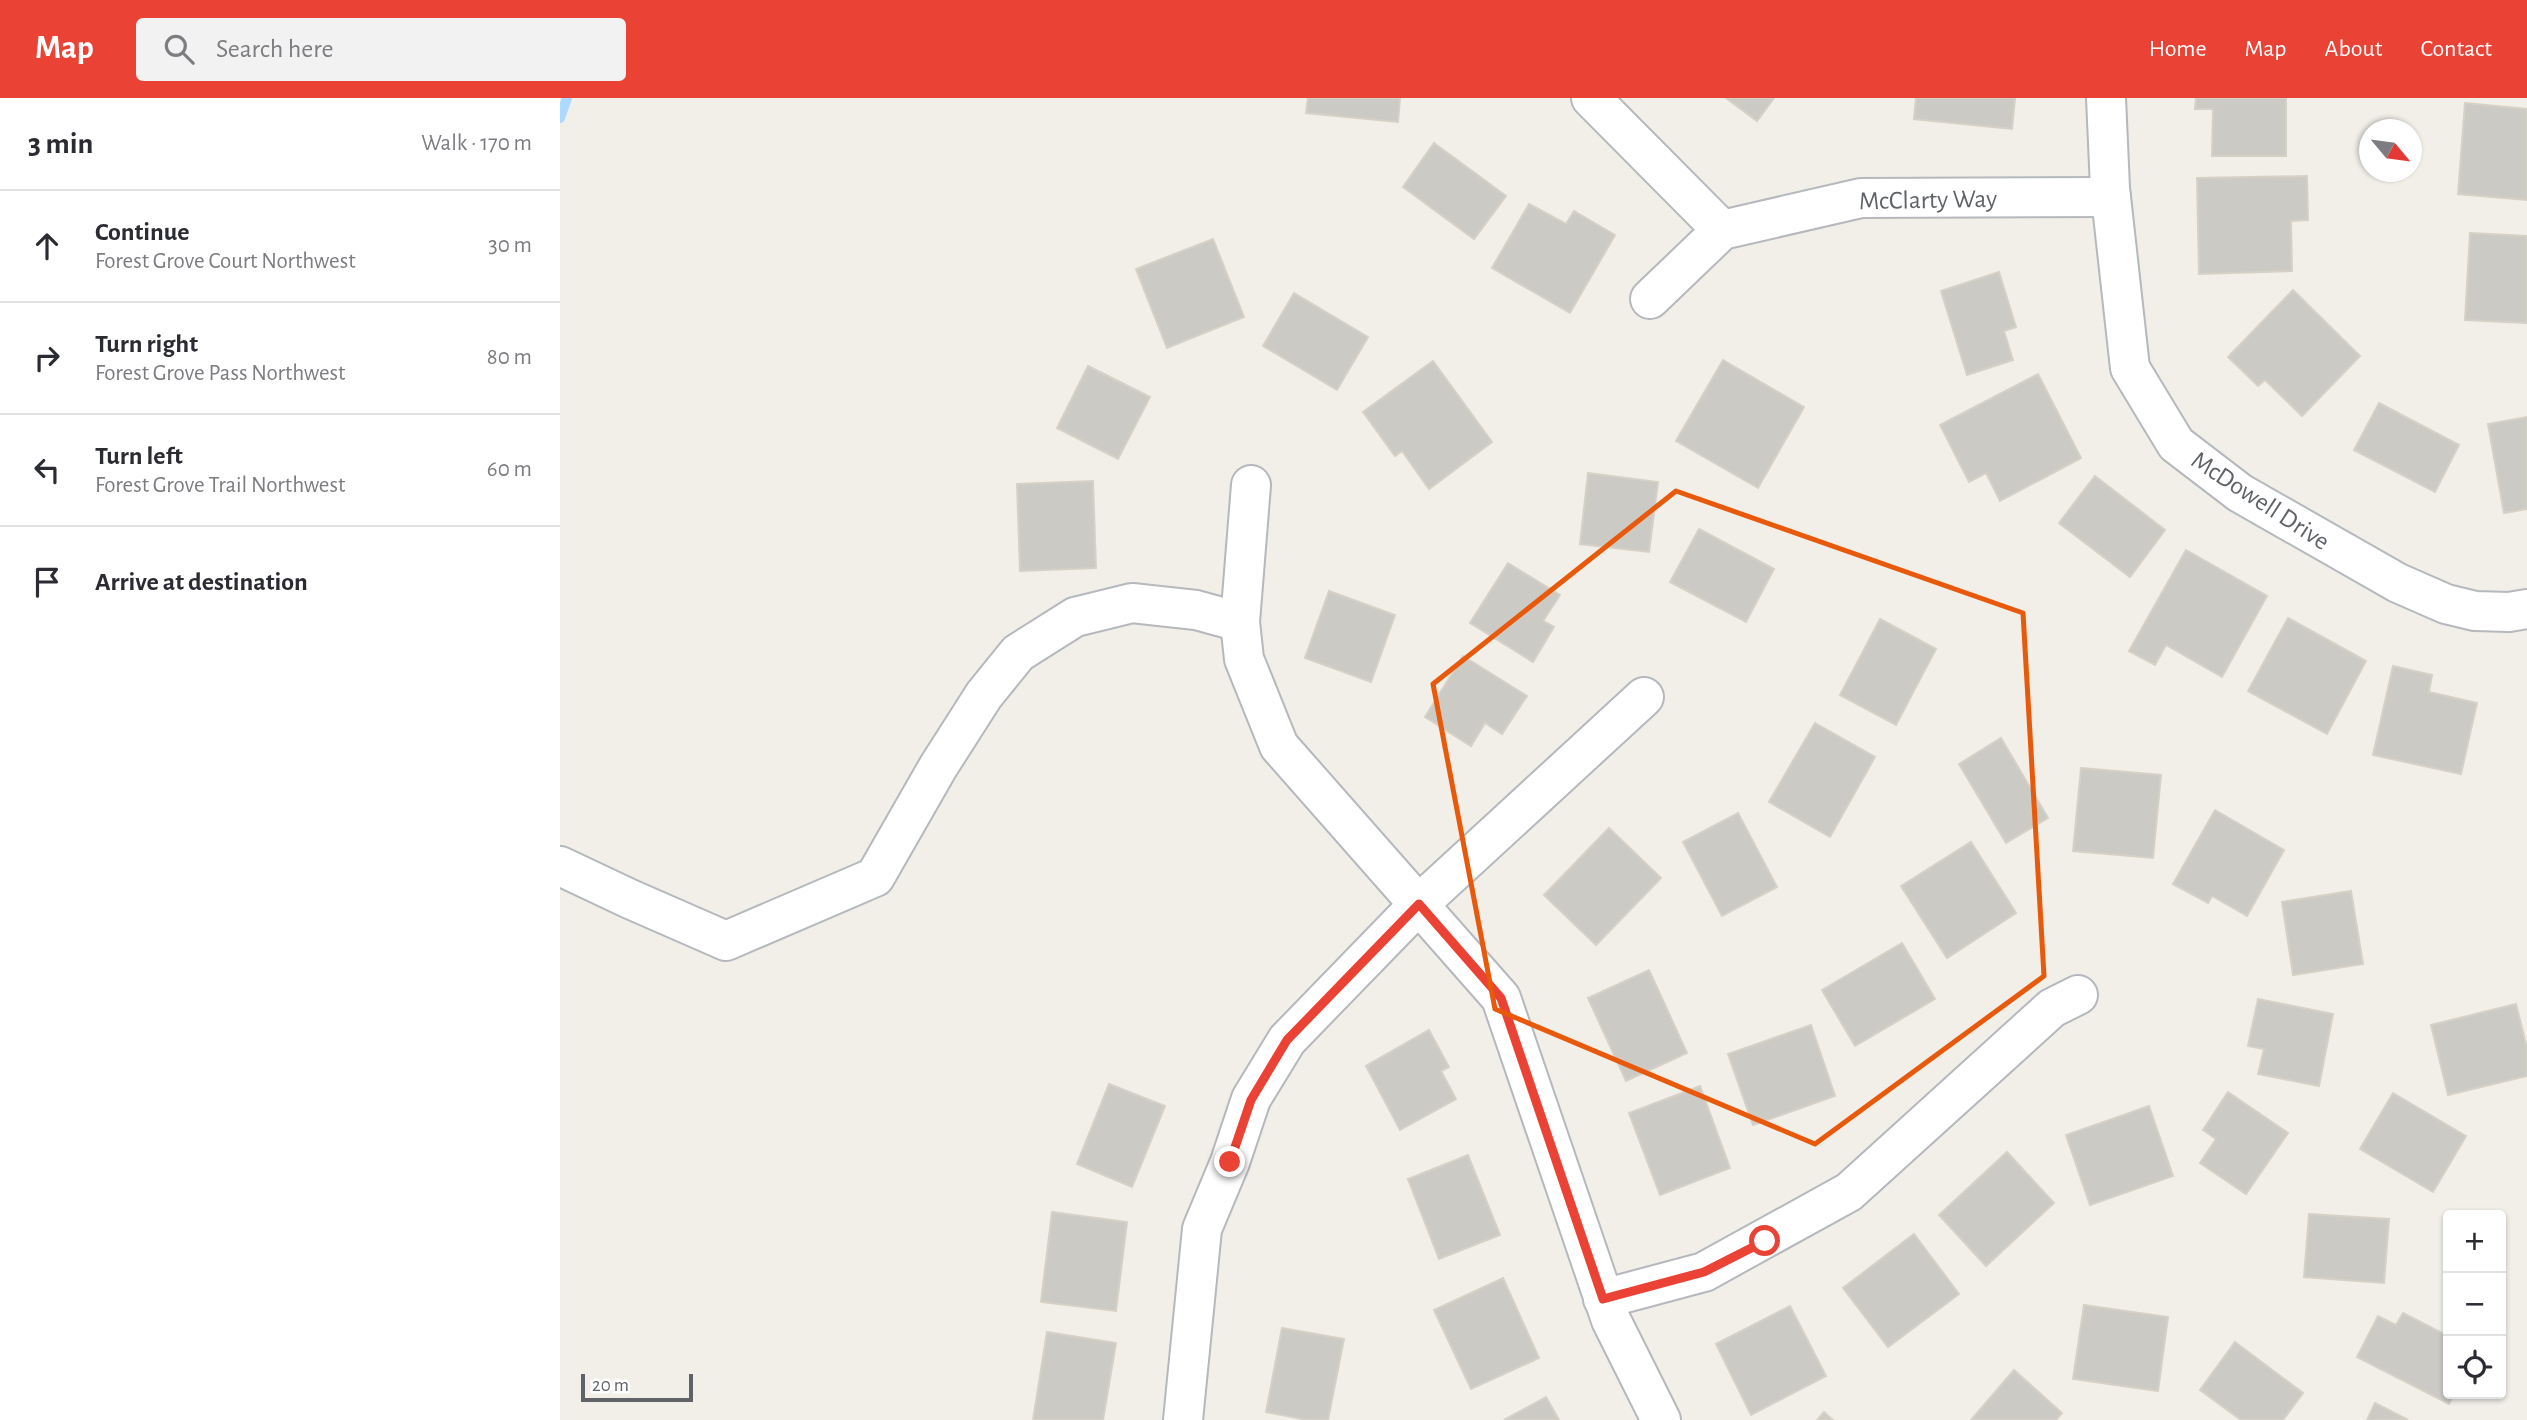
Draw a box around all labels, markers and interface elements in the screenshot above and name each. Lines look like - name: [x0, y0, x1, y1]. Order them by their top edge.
- search box: [136, 18, 626, 81]
- icon: search: [160, 30, 198, 68]
- text: Map: [35, 32, 94, 65]
- text: Search here: [216, 36, 334, 62]
- text: Home: [2149, 37, 2207, 61]
- text: Map: [2245, 37, 2287, 61]
- text: About: [2325, 37, 2382, 61]
- text: Contact: [2420, 37, 2492, 61]
- north arrow: [2359, 119, 2422, 182]
- text: 3 min: [28, 129, 93, 159]
- text: Walk · 170 m: [421, 132, 532, 155]
- street label: McClarty Way: [1859, 186, 1997, 214]
- text: Continue: [95, 219, 190, 245]
- icon: ahead: [28, 227, 66, 265]
- text: 30 m: [488, 234, 532, 257]
- text: Forest Grove Court Northwest: [95, 250, 355, 273]
- text: Turn right: [95, 331, 198, 357]
- icon: right: [28, 339, 66, 377]
- text: 80 m: [487, 346, 532, 369]
- text: Forest Grove Pass Northwest: [95, 362, 345, 385]
- text: Turn left: [95, 443, 183, 469]
- street label: McDowell Drive: [2187, 447, 2334, 555]
- icon: left: [28, 451, 66, 489]
- text: 60 m: [487, 458, 532, 481]
- text: Forest Grove Trail Northwest: [95, 474, 345, 497]
- icon: arrive: [28, 563, 66, 601]
- text: Arrive at destination: [95, 569, 308, 595]
- route end: [1214, 1146, 1245, 1177]
- map controls: [2443, 1210, 2506, 1399]
- button: +: [2443, 1210, 2506, 1273]
- route start: [1749, 1225, 1780, 1256]
- button: −: [2443, 1273, 2506, 1336]
- button: locate: [2443, 1336, 2506, 1399]
- scale bar: [581, 1371, 693, 1403]
- text: 20 m: [592, 1376, 629, 1395]

